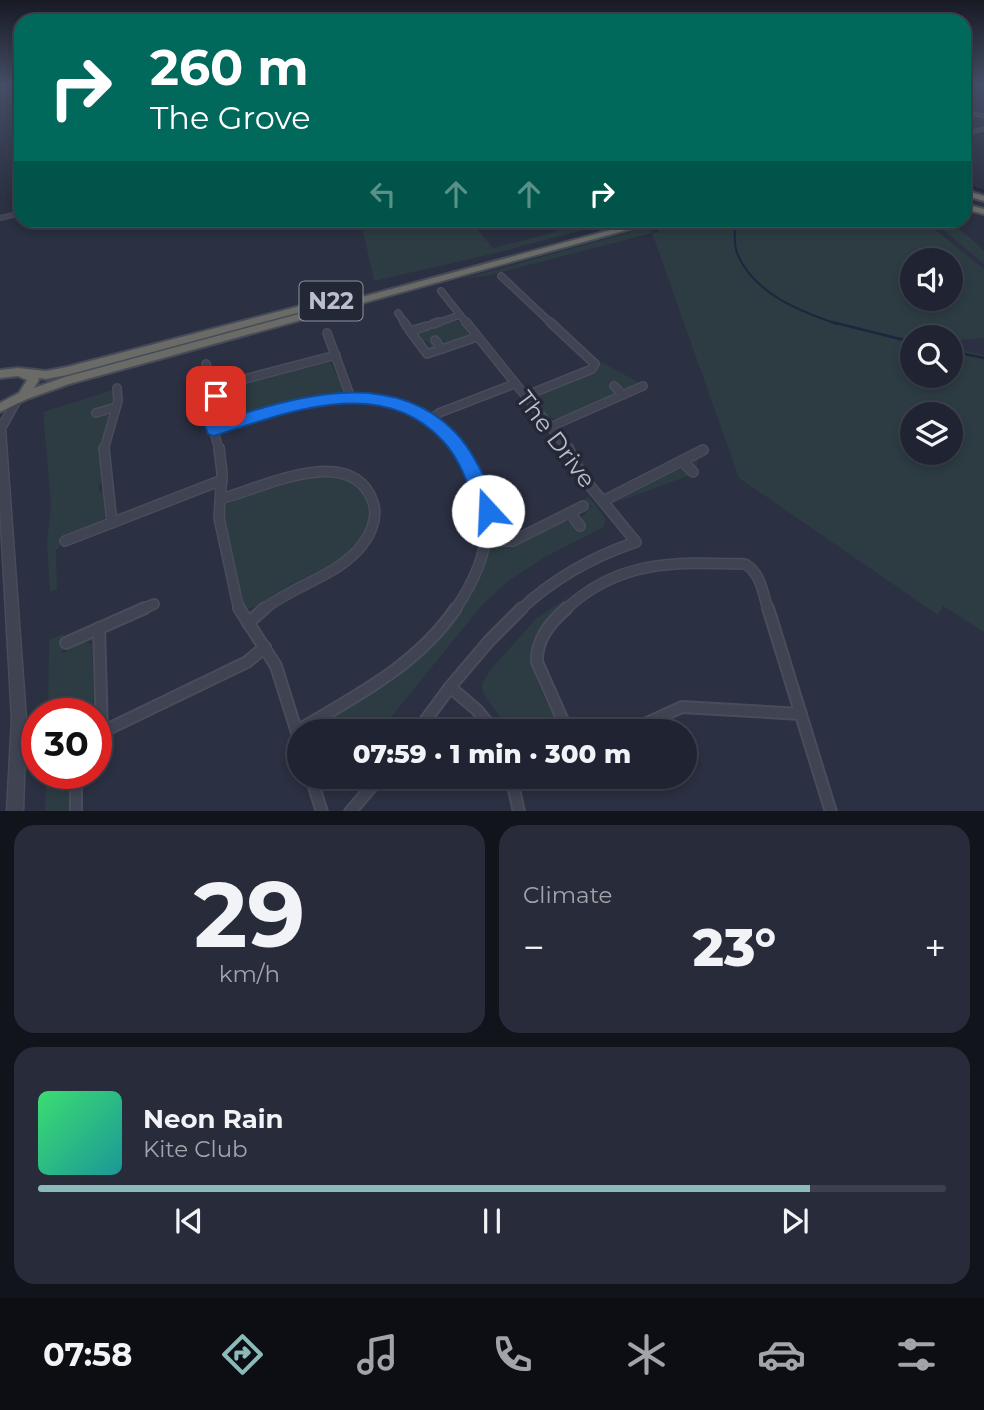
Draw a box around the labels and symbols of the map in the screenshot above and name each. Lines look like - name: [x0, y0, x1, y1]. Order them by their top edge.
- road number: N22: [300, 282, 362, 320]
- pin: [186, 366, 246, 426]
- street label: The Drive: [510, 385, 602, 493]
- position arrow: [451, 474, 525, 548]
- speed limit sign: 30: [21, 698, 112, 789]

